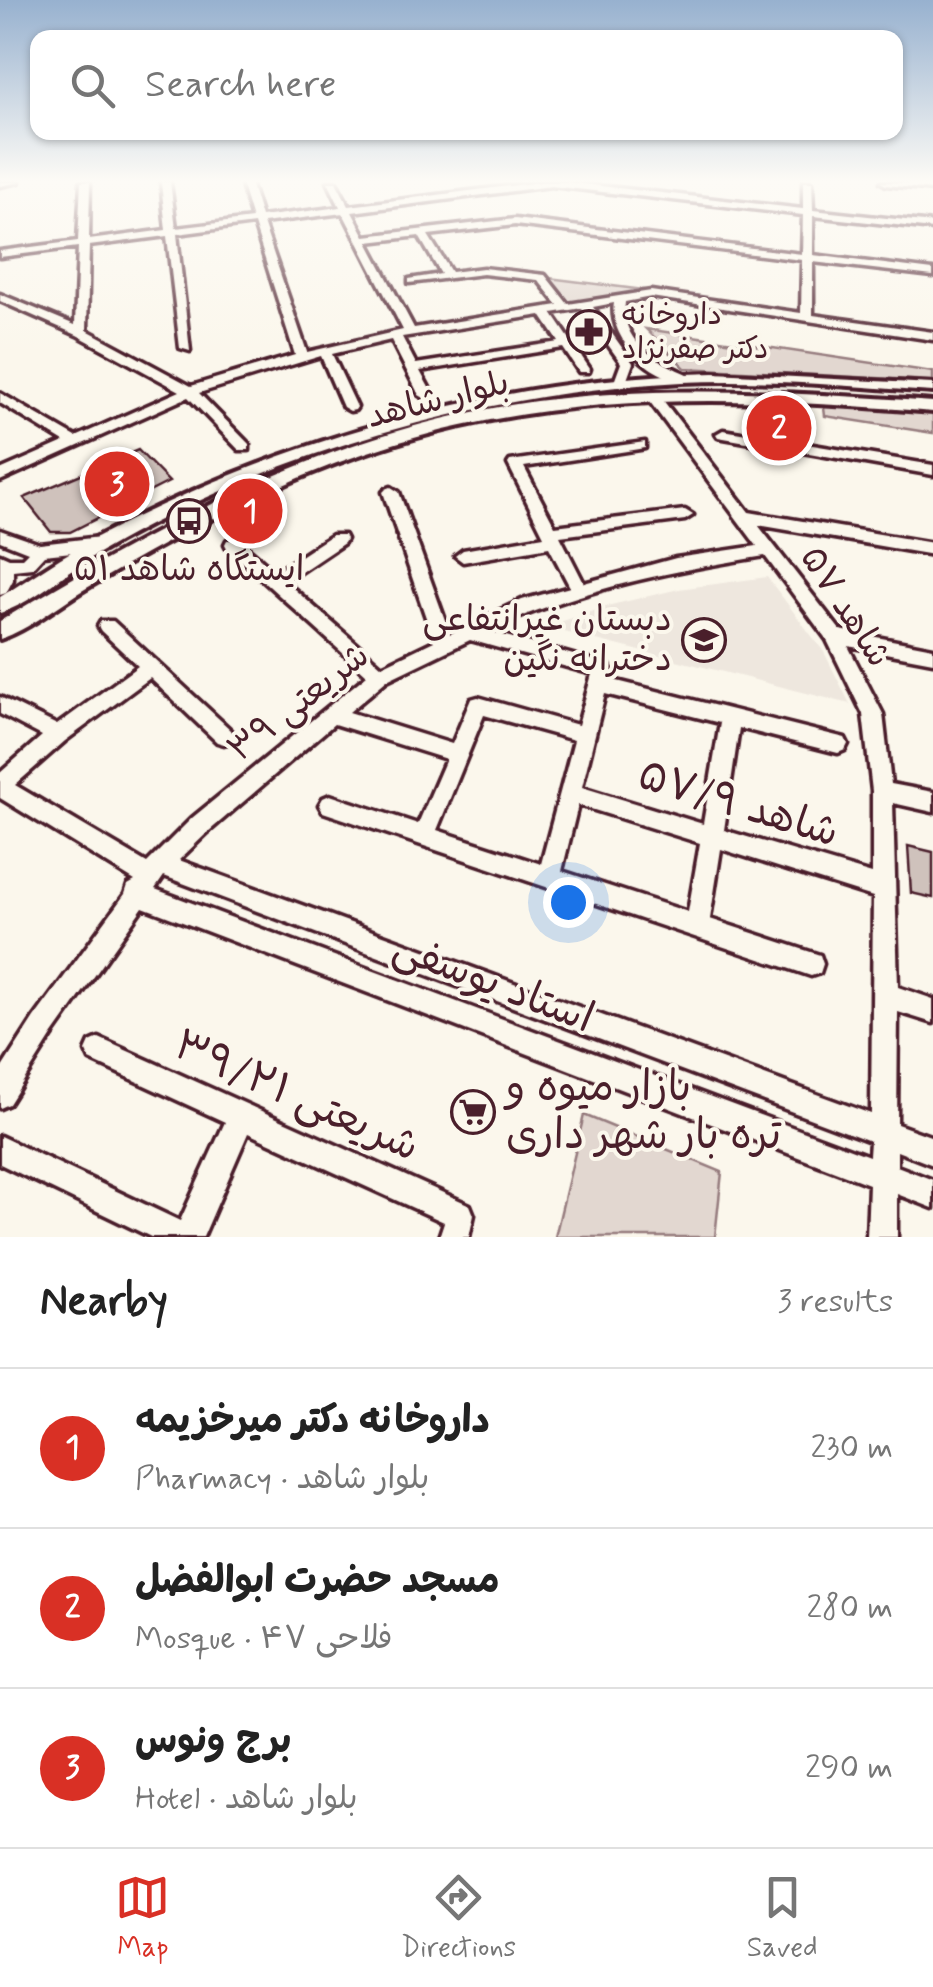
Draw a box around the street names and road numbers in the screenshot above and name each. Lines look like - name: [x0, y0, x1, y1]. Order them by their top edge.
- street label: بلوار شاهد: [362, 360, 514, 440]
- street label: شاهد ۵۷: [789, 538, 901, 676]
- street label: شریعتی ۳۹: [219, 633, 379, 773]
- street label: شاهد ۵۷/۹: [631, 748, 845, 862]
- street label: استاد یوسفی: [385, 921, 601, 1047]
- street label: شریعتی ۳۹/۲۱: [165, 1018, 427, 1176]

